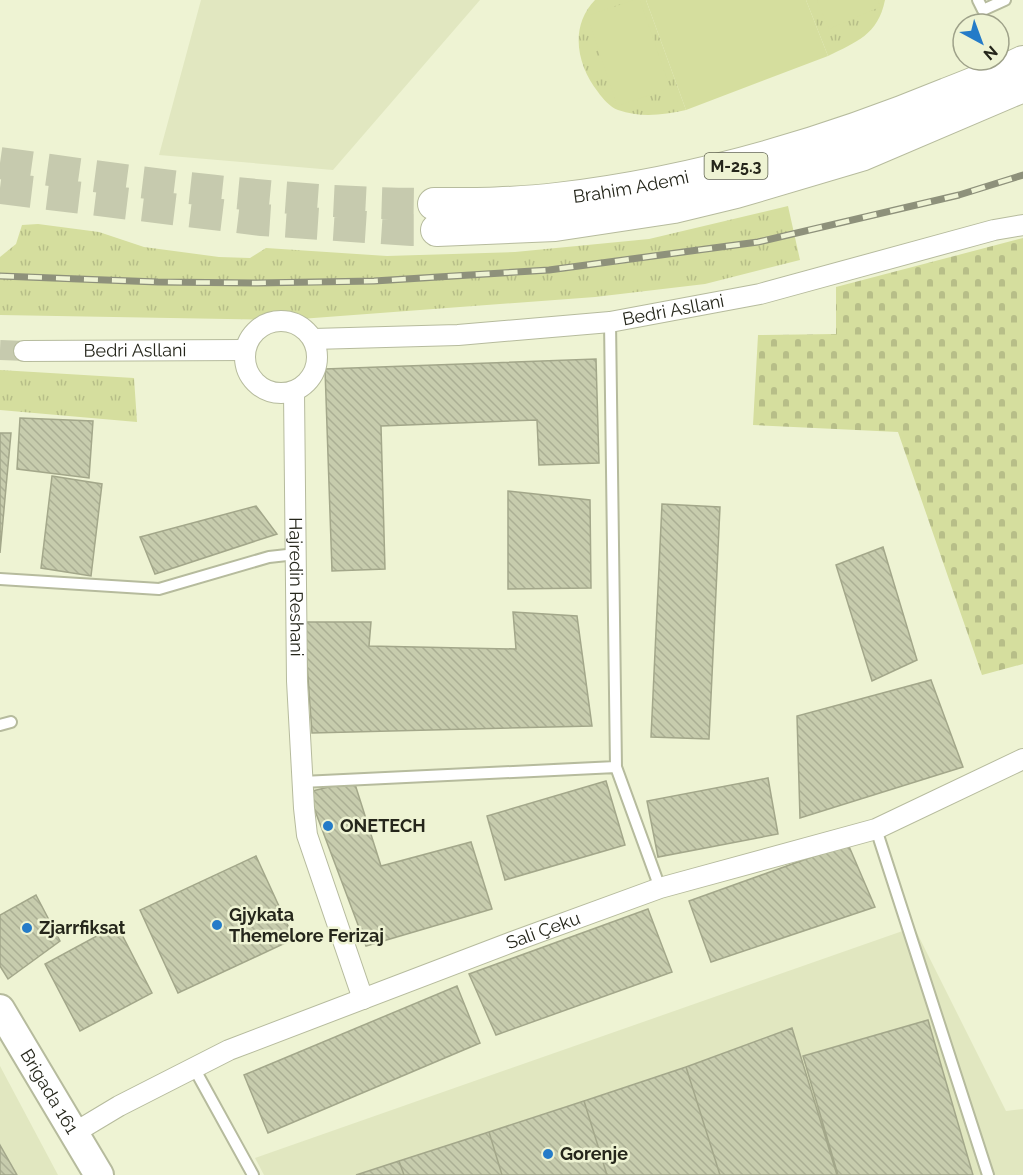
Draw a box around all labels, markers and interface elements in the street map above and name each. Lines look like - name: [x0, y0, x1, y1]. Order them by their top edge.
- north arrow: [951, 12, 1011, 72]
- text: N: [980, 42, 1001, 64]
- road number: M-25.3: [704, 153, 768, 179]
- street label: Brahim Ademi: [572, 166, 691, 207]
- street label: Bedri Asllani: [621, 290, 726, 329]
- street label: Bedri Asllani: [83, 339, 186, 361]
- street label: Hajredin Reshani: [285, 517, 308, 657]
- place label: ONETECH: [340, 815, 426, 836]
- marker: ONETECH: [321, 819, 335, 833]
- place label: Gjykata Themelore Ferizaj: [229, 904, 384, 946]
- street label: Sali Çeku: [503, 907, 583, 953]
- place label: Zjarrfiksat: [39, 917, 126, 938]
- marker: Gjykata Themelore Ferizaj: [210, 918, 224, 932]
- marker: Zjarrfiksat: [20, 921, 34, 935]
- street label: Brigada 161: [16, 1045, 83, 1138]
- place label: Gorenje: [560, 1143, 628, 1164]
- marker: Gorenje: [541, 1147, 555, 1161]

